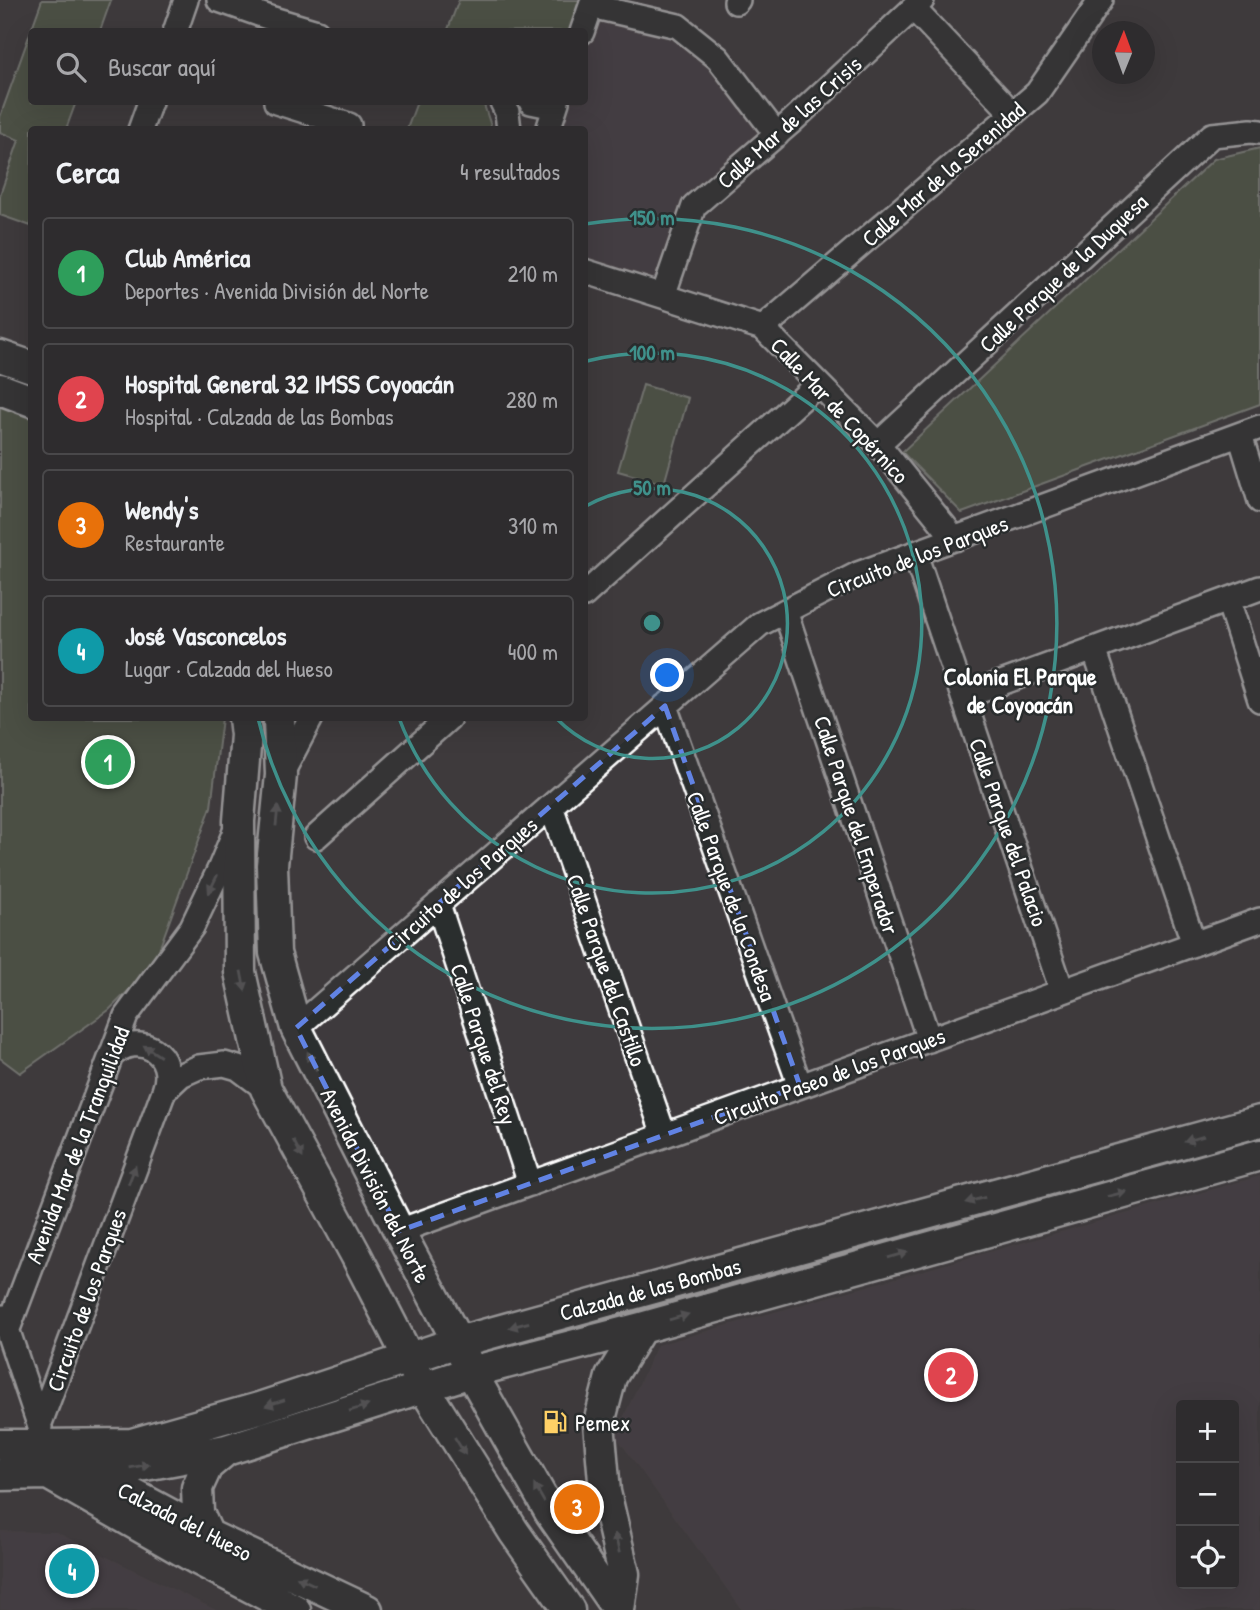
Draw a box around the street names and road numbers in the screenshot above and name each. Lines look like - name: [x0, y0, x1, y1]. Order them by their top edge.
- street label: Calle Mar de las Crisis: [710, 48, 868, 195]
- street label: Calle Mar de la Serenidad: [855, 94, 1031, 254]
- street label: Calle Parque de la Duquesa: [972, 187, 1154, 359]
- street label: Calle Mar de Copérnico: [764, 330, 916, 490]
- street label: Circuito de los Parques: [822, 507, 1012, 605]
- street label: Calle Parque del Emperador: [807, 712, 907, 939]
- street label: Calle Parque del Palacio: [962, 734, 1056, 930]
- street label: Calle Parque de la Condesa: [680, 787, 784, 1005]
- street label: Circuito de los Parques: [378, 809, 544, 959]
- street label: Calle Parque del Castillo: [560, 870, 654, 1070]
- street label: Calle Parque del Rey: [443, 959, 525, 1129]
- street label: Circuito Paseo de los Parques: [709, 1020, 949, 1132]
- street label: Avenida Mar de la Tranquilidad: [17, 1022, 137, 1268]
- street label: Avenida División del Norte: [313, 1082, 439, 1288]
- street label: Circuito de los Parques: [39, 1204, 133, 1396]
- street label: Calzada de las Bombas: [556, 1250, 744, 1328]
- street label: Calzada del Hueso: [113, 1474, 257, 1568]

